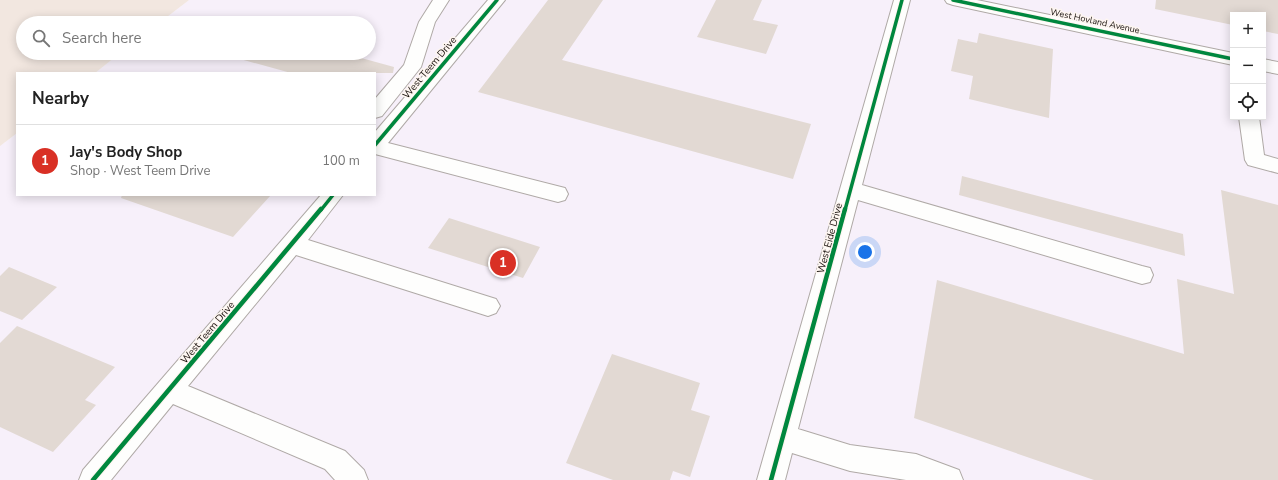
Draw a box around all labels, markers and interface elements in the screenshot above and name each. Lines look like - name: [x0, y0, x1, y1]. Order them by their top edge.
- street label: West Hovland Avenue: [1049, 6, 1141, 36]
- map controls: [1230, 12, 1266, 120]
- button: +: [1230, 12, 1266, 48]
- search box: [16, 16, 376, 60]
- icon: search: [30, 27, 52, 49]
- text: Search here: [62, 28, 142, 48]
- street label: West Teem Drive: [400, 34, 460, 102]
- button: −: [1230, 48, 1266, 84]
- button: locate: [1230, 84, 1266, 120]
- text: Nearby: [32, 87, 89, 110]
- text: Jay's Body Shop: [70, 142, 182, 162]
- text: 1: [41, 152, 49, 170]
- text: 100 m: [322, 152, 360, 170]
- text: Shop · West Teem Drive: [70, 162, 210, 180]
- street label: West Eide Drive: [814, 202, 846, 275]
- your location: [855, 242, 875, 262]
- pin: 1: [490, 248, 516, 278]
- street label: West Teem Drive: [178, 299, 238, 367]

